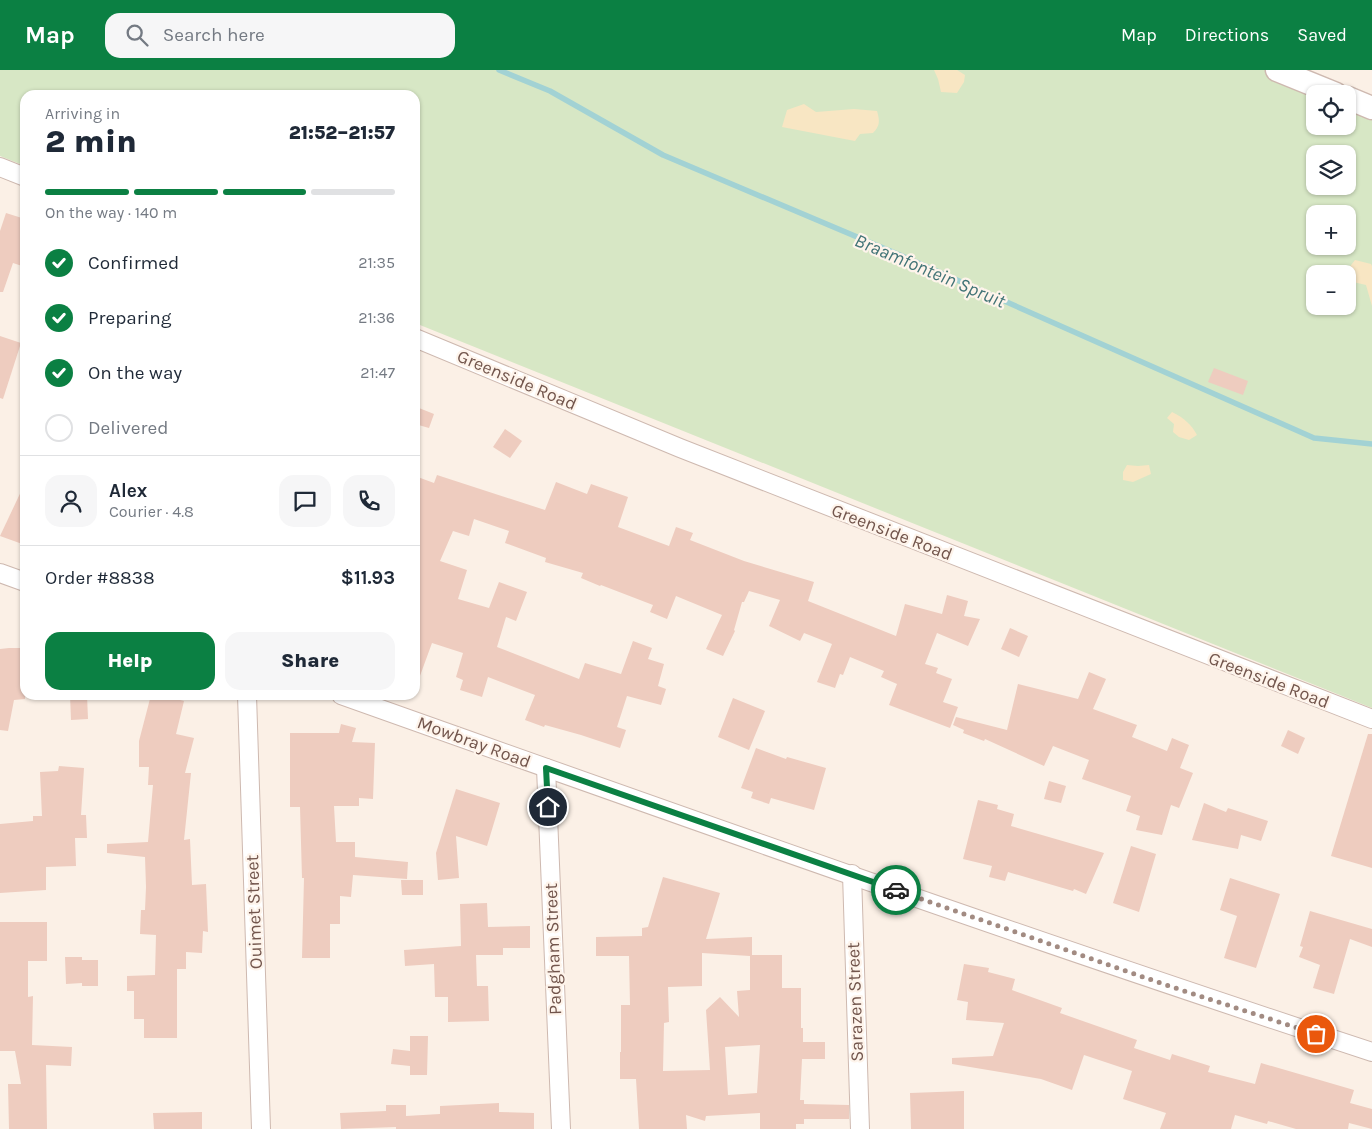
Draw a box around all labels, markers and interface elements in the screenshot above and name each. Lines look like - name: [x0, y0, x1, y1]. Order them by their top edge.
- search box: [105, 13, 455, 58]
- text: Map: [25, 21, 75, 49]
- icon: search: [123, 21, 151, 49]
- text: Search here: [163, 24, 265, 46]
- text: Map: [1121, 24, 1157, 46]
- text: Directions: [1185, 24, 1269, 46]
- text: Saved: [1297, 24, 1347, 46]
- map controls: [1306, 85, 1356, 315]
- button: locate: [1306, 85, 1356, 135]
- text: Arriving in: [45, 104, 120, 123]
- text: 21:52–21:57: [289, 122, 395, 144]
- text: 2 min: [45, 123, 137, 160]
- button: layers: [1306, 145, 1356, 195]
- text: On the way · 140 m: [45, 203, 177, 222]
- button: +: [1306, 205, 1356, 255]
- water label: Braamfontein Spruit: [851, 229, 1009, 313]
- icon: check: [45, 249, 73, 277]
- text: Confirmed: [88, 252, 179, 274]
- text: 21:35: [358, 253, 395, 272]
- button: −: [1306, 265, 1356, 315]
- icon: check: [45, 304, 73, 332]
- text: Preparing: [88, 307, 171, 329]
- text: 21:36: [358, 308, 395, 327]
- street label: Greenside Road: [454, 345, 580, 415]
- icon: check: [45, 359, 73, 387]
- text: On the way: [88, 362, 182, 384]
- text: 21:47: [360, 363, 395, 382]
- text: Delivered: [88, 417, 168, 439]
- button: person: [45, 475, 97, 527]
- button: chat: [279, 475, 331, 527]
- button: phone: [343, 475, 395, 527]
- text: Alex: [109, 480, 147, 502]
- street label: Greenside Road: [828, 499, 956, 565]
- text: Courier · 4.8: [109, 502, 194, 521]
- text: Order #8838: [45, 567, 155, 589]
- text: $11.93: [341, 567, 395, 589]
- button: Help: [45, 632, 215, 690]
- button: Share: [225, 632, 395, 690]
- street label: Greenside Road: [1205, 647, 1333, 713]
- street label: Mowbray Road: [414, 711, 534, 773]
- pin: [527, 786, 569, 828]
- icon: home: [534, 793, 562, 821]
- street label: Ouimet Street: [241, 854, 267, 970]
- courier: [871, 865, 921, 915]
- icon: car: [882, 876, 910, 904]
- street label: Padgham Street: [540, 882, 566, 1015]
- street label: Sarazen Street: [842, 942, 868, 1062]
- pin: [1295, 1013, 1337, 1055]
- icon: bag: [1302, 1020, 1330, 1048]

